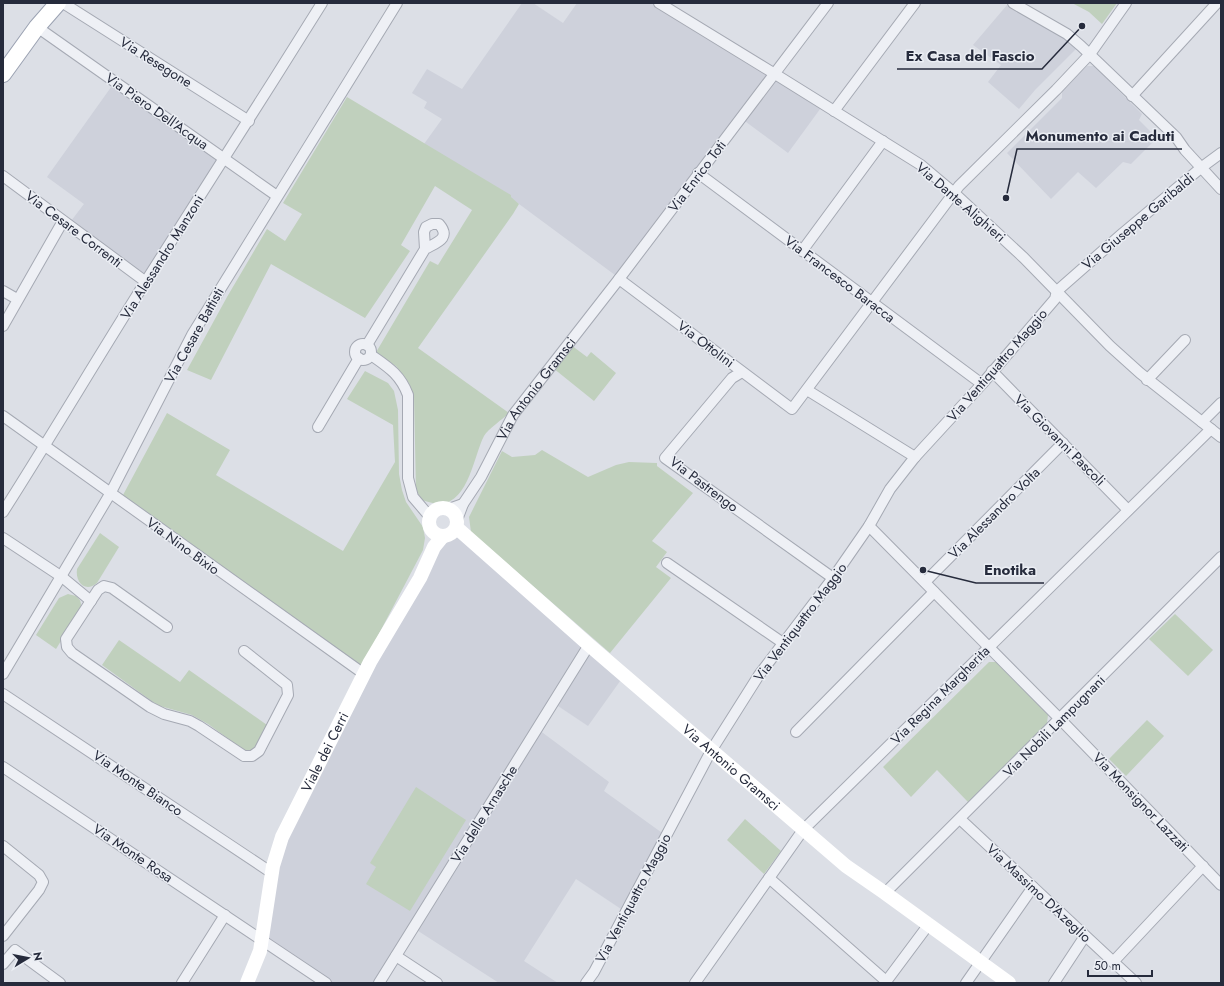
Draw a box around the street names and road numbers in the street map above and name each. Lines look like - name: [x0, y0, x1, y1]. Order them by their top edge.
- street label: Via Resegone: [116, 32, 196, 92]
- street label: Via Piero Dell'Acqua: [101, 68, 213, 154]
- street label: Via Enrico Toti: [663, 136, 731, 216]
- street label: Via Dante Alighieri: [912, 157, 1010, 247]
- street label: Via Giuseppe Garibaldi: [1077, 168, 1199, 274]
- street label: Via Cesare Correnti: [21, 186, 127, 272]
- street label: Via Alessandro Manzoni: [115, 191, 209, 323]
- street label: Via Francesco Baracca: [781, 231, 899, 327]
- street label: Via Cesare Battisti: [159, 284, 229, 386]
- street label: Via Ventiquattro Maggio: [942, 304, 1052, 426]
- street label: Via Ottolini: [673, 316, 739, 372]
- street label: Via Antonio Gramsci: [492, 333, 580, 444]
- street label: Via Giovanni Pascoli: [1010, 390, 1110, 490]
- street label: Via Pastrengo: [665, 451, 743, 517]
- street label: Via Alessandro Volta: [944, 463, 1044, 563]
- street label: Via Nino Bixio: [142, 513, 224, 580]
- street label: Via Ventiquattro Maggio: [749, 558, 852, 686]
- street label: Via Regina Margherita: [886, 641, 994, 749]
- street label: Via Nobili Lampugnani: [998, 670, 1110, 782]
- street label: Viale dei Cerri: [296, 708, 353, 796]
- street label: Via Antonio Gramsci: [678, 719, 785, 815]
- street label: Via Monte Bianco: [89, 745, 187, 821]
- street label: Via Monsignor Lazzati: [1088, 748, 1194, 856]
- street label: Via delle Arnasche: [446, 761, 522, 867]
- street label: Via Monte Rosa: [89, 819, 177, 887]
- street label: Via Ventiquattro Maggio: [590, 829, 676, 966]
- street label: Via Massimo D'Azeglio: [982, 839, 1096, 947]

